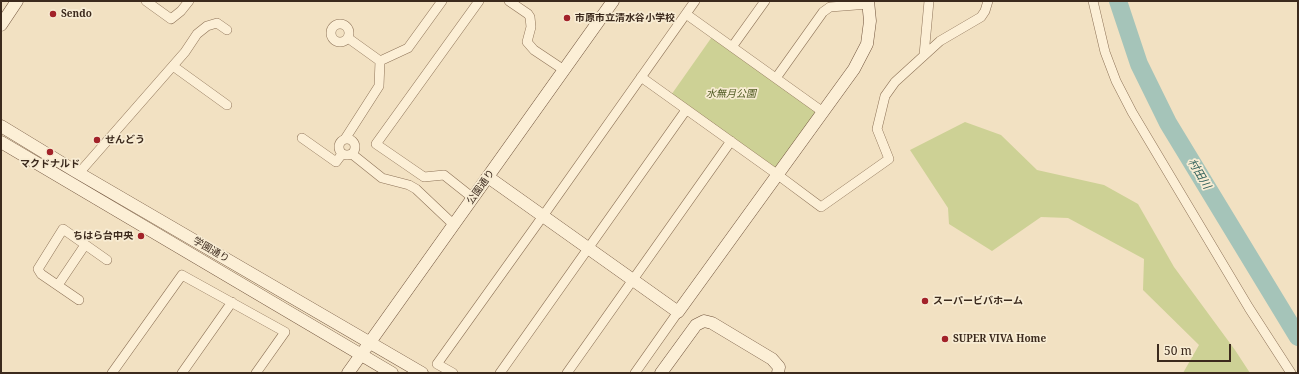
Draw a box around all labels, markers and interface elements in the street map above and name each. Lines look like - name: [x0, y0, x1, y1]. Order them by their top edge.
- place label: Sendo: [61, 8, 92, 20]
- marker: Sendo: [48, 9, 58, 19]
- place label: 市原市立清水谷小学校: [575, 12, 675, 24]
- marker: 市原市立清水谷小学校: [562, 13, 572, 23]
- park label: 水無月公園: [706, 88, 756, 100]
- place label: せんどう: [105, 134, 145, 146]
- marker: せんどう: [92, 135, 102, 145]
- marker: マクドナルド: [45, 147, 55, 157]
- water label: 村田川: [1185, 156, 1213, 192]
- place label: マクドナルド: [20, 158, 80, 170]
- street label: 公園通り: [465, 167, 497, 207]
- place label: ちはら台中央: [73, 230, 133, 242]
- marker: ちはら台中央: [136, 231, 146, 241]
- street label: 学園通り: [191, 235, 231, 265]
- place label: スーパービバホーム: [933, 295, 1023, 307]
- marker: スーパービバホーム: [920, 296, 930, 306]
- place label: SUPER VIVA Home: [953, 333, 1046, 345]
- marker: SUPER VIVA Home: [940, 334, 950, 344]
- scale bar: [1159, 336, 1233, 362]
- text: 50 m: [1164, 342, 1192, 359]

